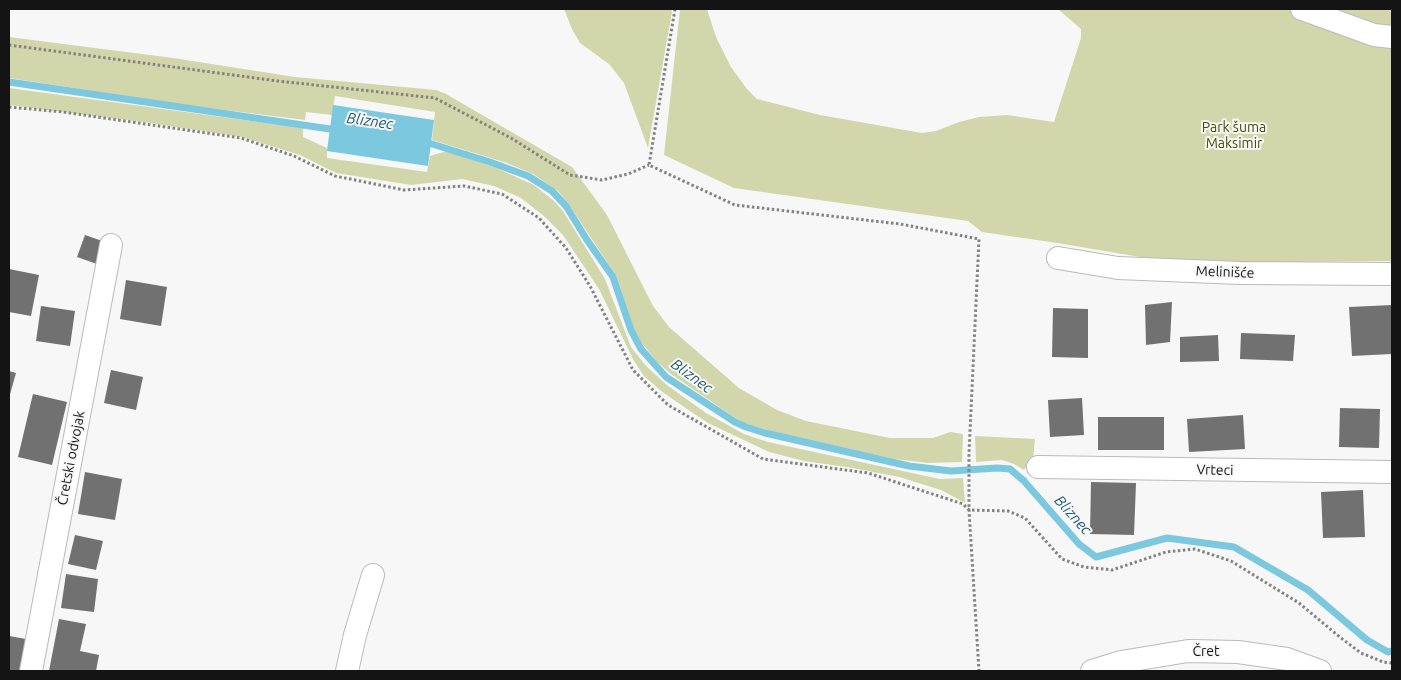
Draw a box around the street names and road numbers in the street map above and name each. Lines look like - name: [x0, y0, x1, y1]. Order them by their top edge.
- street label: Melinišće: [1195, 263, 1255, 281]
- street label: Čretski odvojak: [54, 409, 88, 507]
- street label: Vrteci: [1196, 461, 1234, 479]
- street label: Čret: [1192, 643, 1220, 659]

